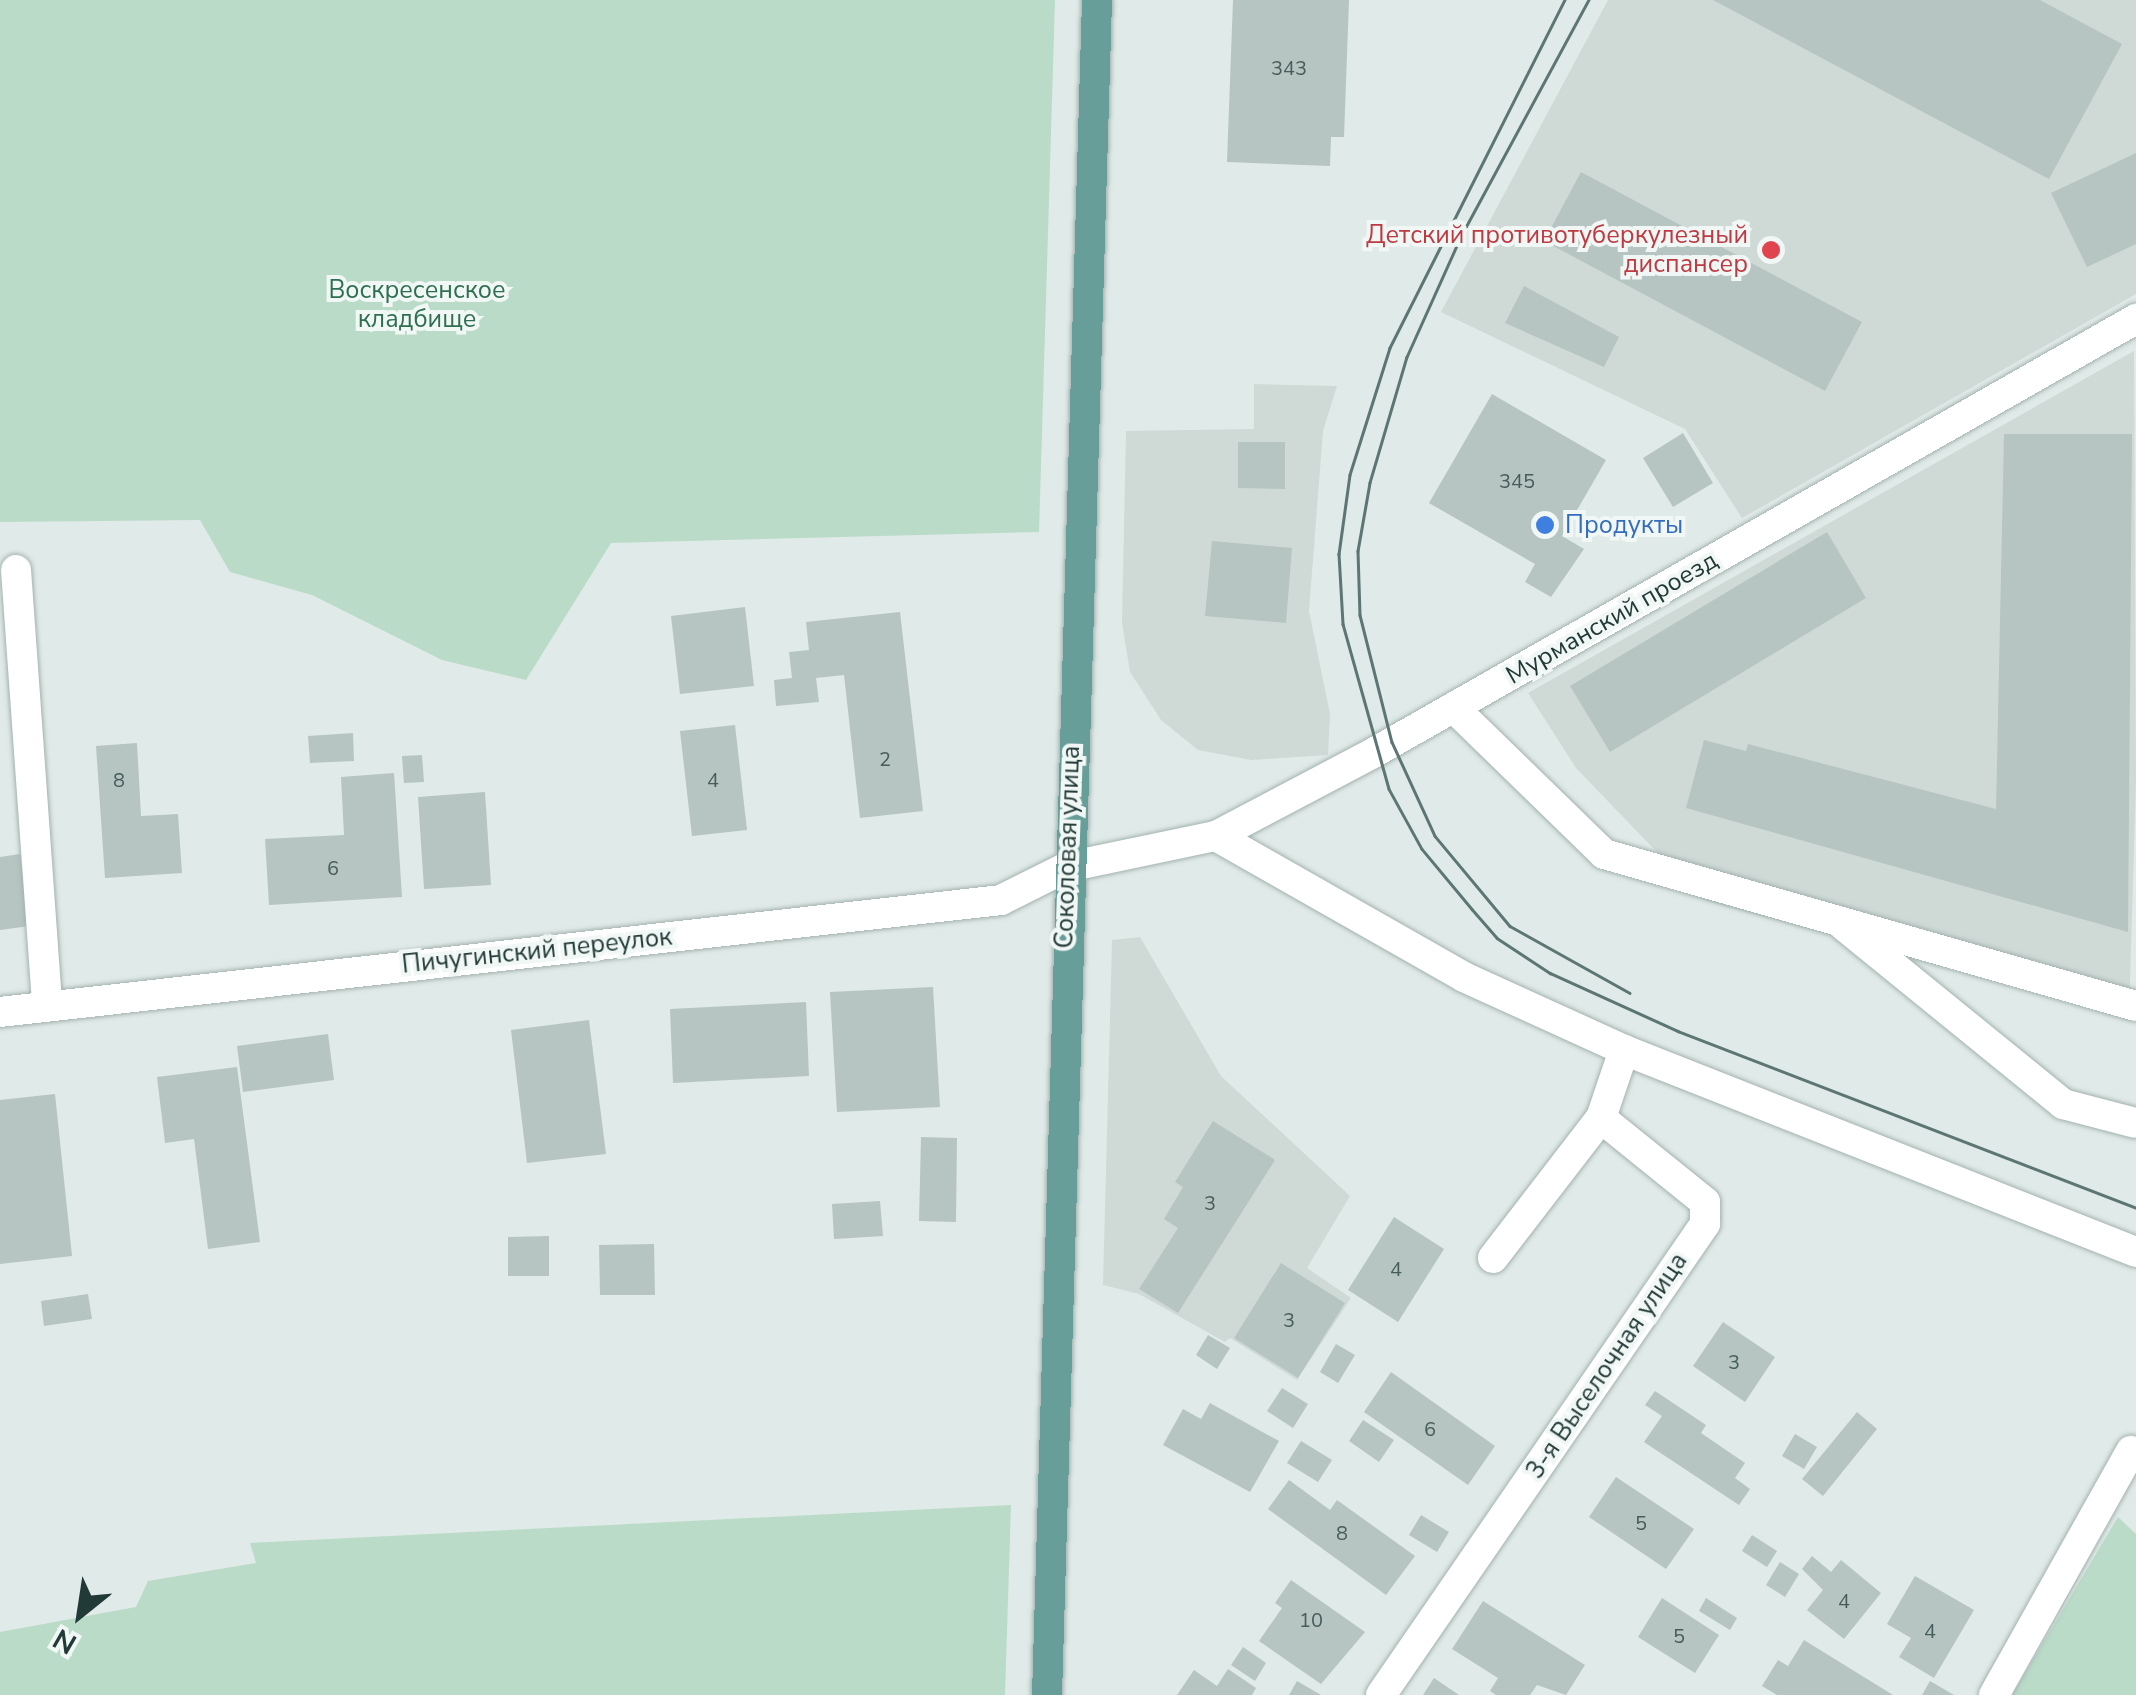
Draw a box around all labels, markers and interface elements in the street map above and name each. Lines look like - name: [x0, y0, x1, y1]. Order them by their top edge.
- house number: 343: [1271, 56, 1307, 80]
- place label: Детский противотуберкулезный диспансер: [1366, 221, 1748, 280]
- marker: Детский противотуберкулезный диспансер: [1758, 237, 1784, 263]
- park label: Воскресенское кладбище: [328, 276, 506, 335]
- house number: 345: [1499, 469, 1535, 493]
- place label: Продукты: [1565, 510, 1683, 540]
- marker: Продукты: [1534, 514, 1556, 536]
- street label: Мурманский проезд: [1501, 545, 1723, 691]
- street label: Соколовая улица: [1049, 745, 1087, 949]
- house number: 2: [879, 747, 891, 771]
- house number: 8: [113, 768, 125, 792]
- house number: 4: [707, 768, 719, 792]
- house number: 6: [327, 856, 339, 880]
- street label: Пичугинский переулок: [400, 922, 674, 980]
- house number: 3: [1204, 1191, 1216, 1215]
- street label: 3-я Выселочная улица: [1520, 1247, 1694, 1485]
- house number: 4: [1390, 1257, 1402, 1281]
- house number: 3: [1283, 1308, 1295, 1332]
- house number: 3: [1728, 1350, 1740, 1374]
- house number: 6: [1424, 1417, 1436, 1441]
- house number: 5: [1635, 1511, 1647, 1535]
- house number: 8: [1336, 1521, 1348, 1545]
- north arrow: [30, 1565, 130, 1665]
- house number: 4: [1838, 1589, 1850, 1613]
- house number: 10: [1299, 1608, 1323, 1632]
- text: N: [46, 1619, 84, 1663]
- house number: 4: [1924, 1619, 1936, 1643]
- house number: 5: [1673, 1624, 1685, 1648]

